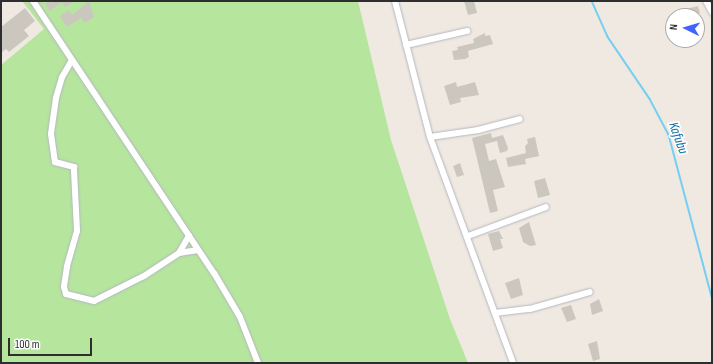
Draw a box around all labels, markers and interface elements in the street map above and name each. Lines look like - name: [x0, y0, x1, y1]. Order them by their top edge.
- north arrow: [665, 8, 705, 48]
- text: N: [667, 24, 680, 30]
- water label: Kafubu: [665, 120, 691, 156]
- scale bar: [10, 330, 94, 356]
- text: 100 m: [15, 337, 40, 352]

